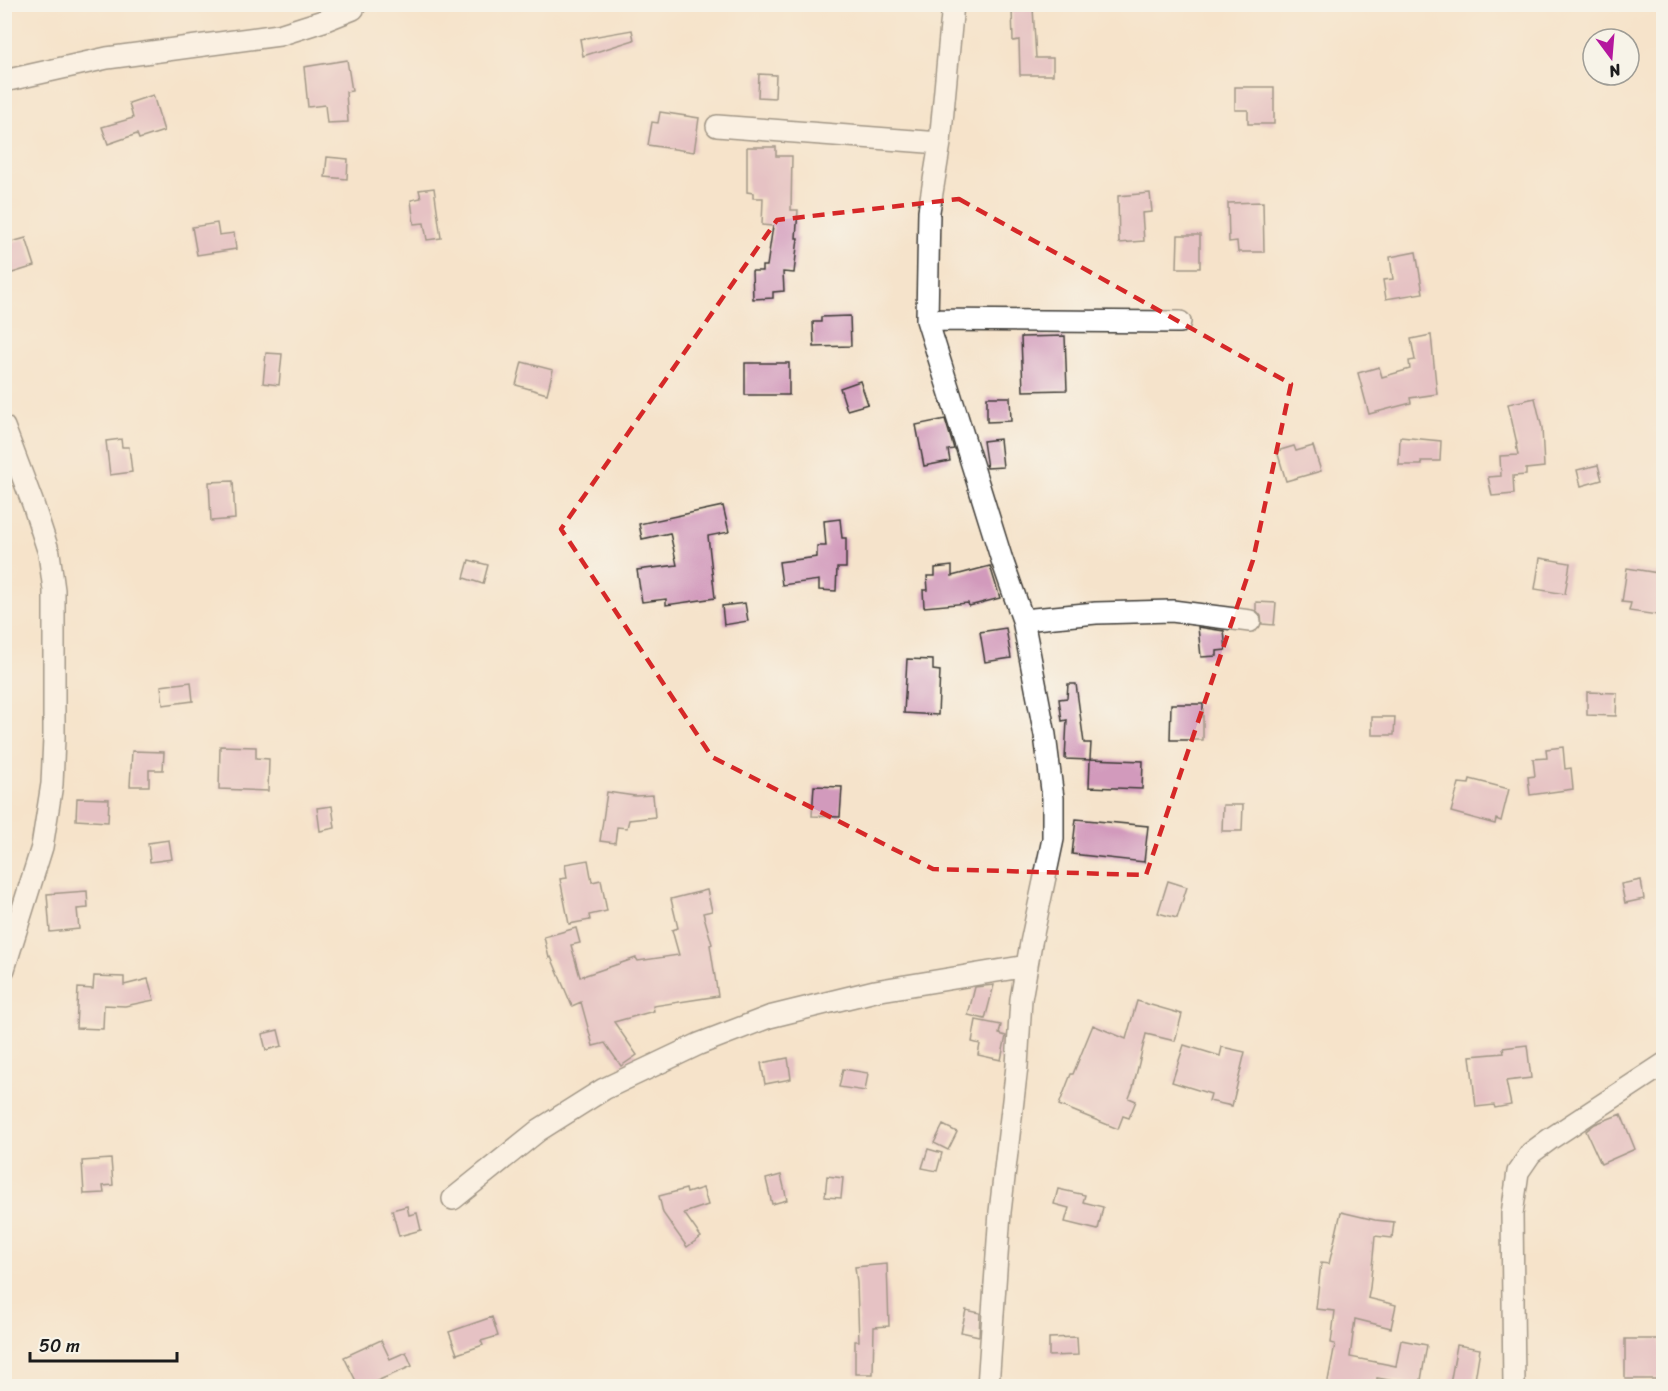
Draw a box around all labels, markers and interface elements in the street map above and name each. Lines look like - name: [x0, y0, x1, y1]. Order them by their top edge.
- north arrow: [1581, 27, 1641, 87]
- text: N: [1605, 55, 1625, 87]
- scale bar: [30, 1325, 177, 1363]
- text: 50 m: [39, 1330, 80, 1362]

